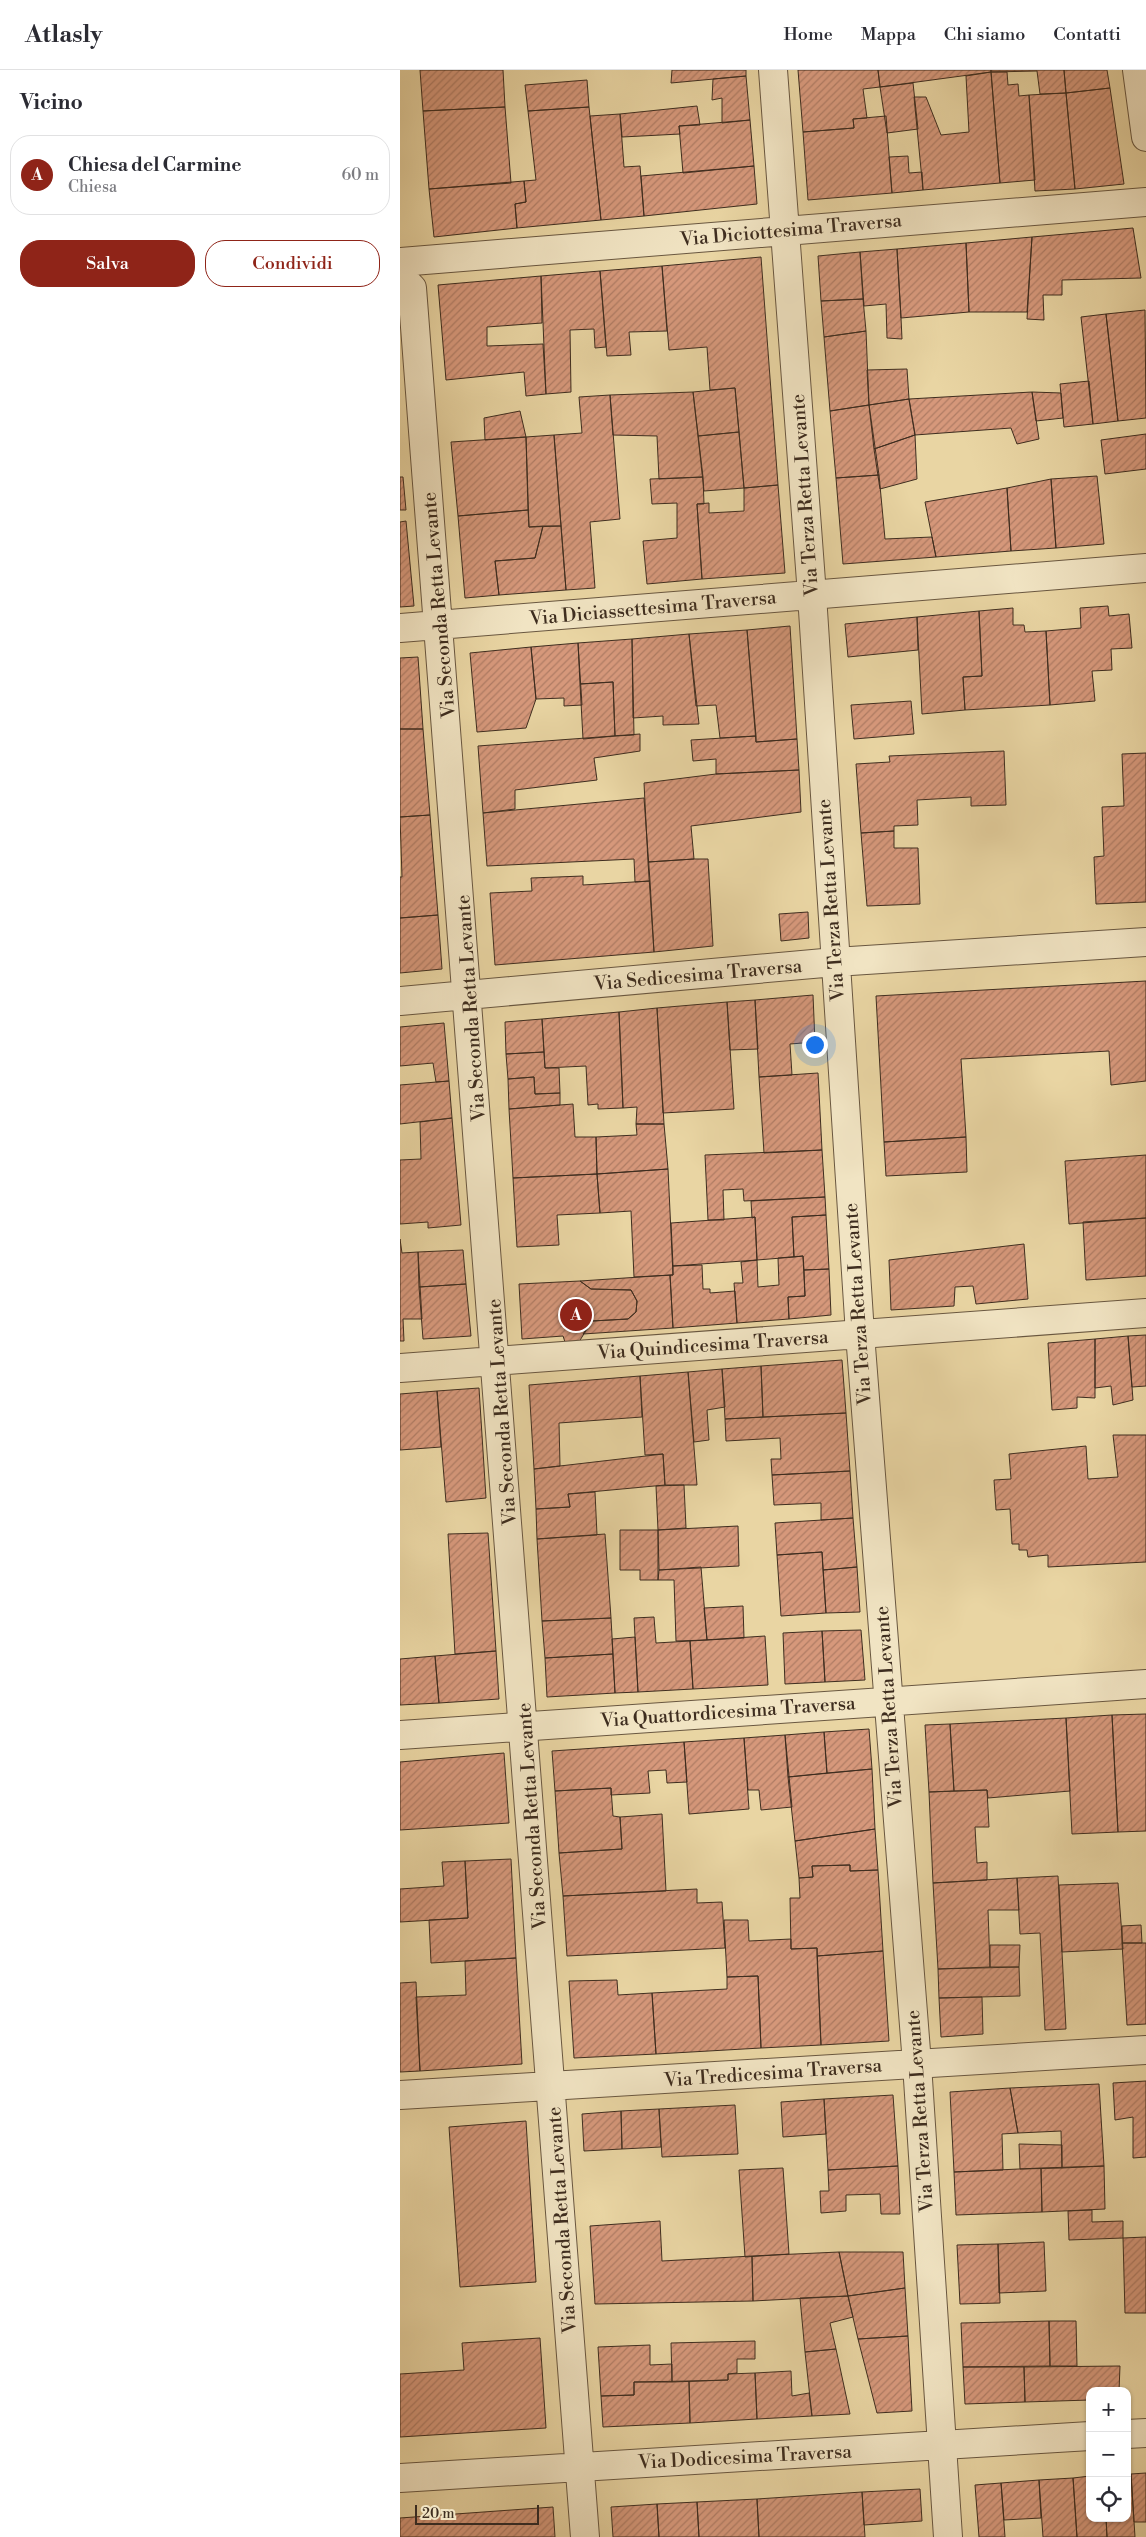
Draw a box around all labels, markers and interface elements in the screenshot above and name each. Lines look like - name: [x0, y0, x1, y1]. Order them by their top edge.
- text: Atlasly: [25, 20, 102, 50]
- text: Home: [783, 23, 833, 46]
- text: Mappa: [861, 23, 916, 46]
- text: Chi siamo: [944, 23, 1025, 46]
- text: Contatti: [1053, 23, 1121, 46]
- text: Vicino: [20, 90, 83, 116]
- text: Chiesa del Carmine: [68, 153, 241, 177]
- text: A: [31, 165, 43, 185]
- text: 60 m: [341, 165, 379, 185]
- text: Chiesa: [68, 177, 117, 197]
- street label: Via Diciottesima Traversa: [678, 208, 903, 252]
- button: Salva: [20, 240, 195, 287]
- button: Condividi: [205, 240, 380, 287]
- street label: Via Terza Retta Levante: [786, 393, 824, 598]
- street label: Via Seconda Retta Levante: [417, 491, 461, 720]
- street label: Via Diciassettesima Traversa: [528, 585, 778, 631]
- street label: Via Terza Retta Levante: [812, 798, 850, 1003]
- street label: Via Seconda Retta Levante: [451, 894, 491, 1123]
- street label: Via Sedicesima Traversa: [592, 954, 803, 996]
- your location: [802, 1032, 828, 1058]
- street label: Via Terza Retta Levante: [839, 1202, 877, 1407]
- pin: A: [560, 1296, 592, 1334]
- street label: Via Seconda Retta Levante: [482, 1298, 522, 1527]
- street label: Via Quindicesima Traversa: [596, 1325, 830, 1365]
- street label: Via Terza Retta Levante: [870, 1605, 908, 1810]
- street label: Via Quattordicesima Traversa: [599, 1691, 857, 1733]
- street label: Via Seconda Retta Levante: [512, 1702, 552, 1931]
- street label: Via Terza Retta Levante: [901, 2009, 939, 2214]
- street label: Via Tredicesima Traversa: [662, 2053, 883, 2093]
- street label: Via Seconda Retta Levante: [542, 2106, 582, 2335]
- map controls: [1086, 2387, 1131, 2522]
- button: +: [1086, 2387, 1131, 2432]
- button: −: [1086, 2432, 1131, 2477]
- street label: Via Dodicesima Traversa: [637, 2439, 853, 2475]
- button: locate: [1086, 2477, 1131, 2522]
- scale bar: [415, 2502, 539, 2525]
- text: 20 m: [422, 2505, 454, 2523]

